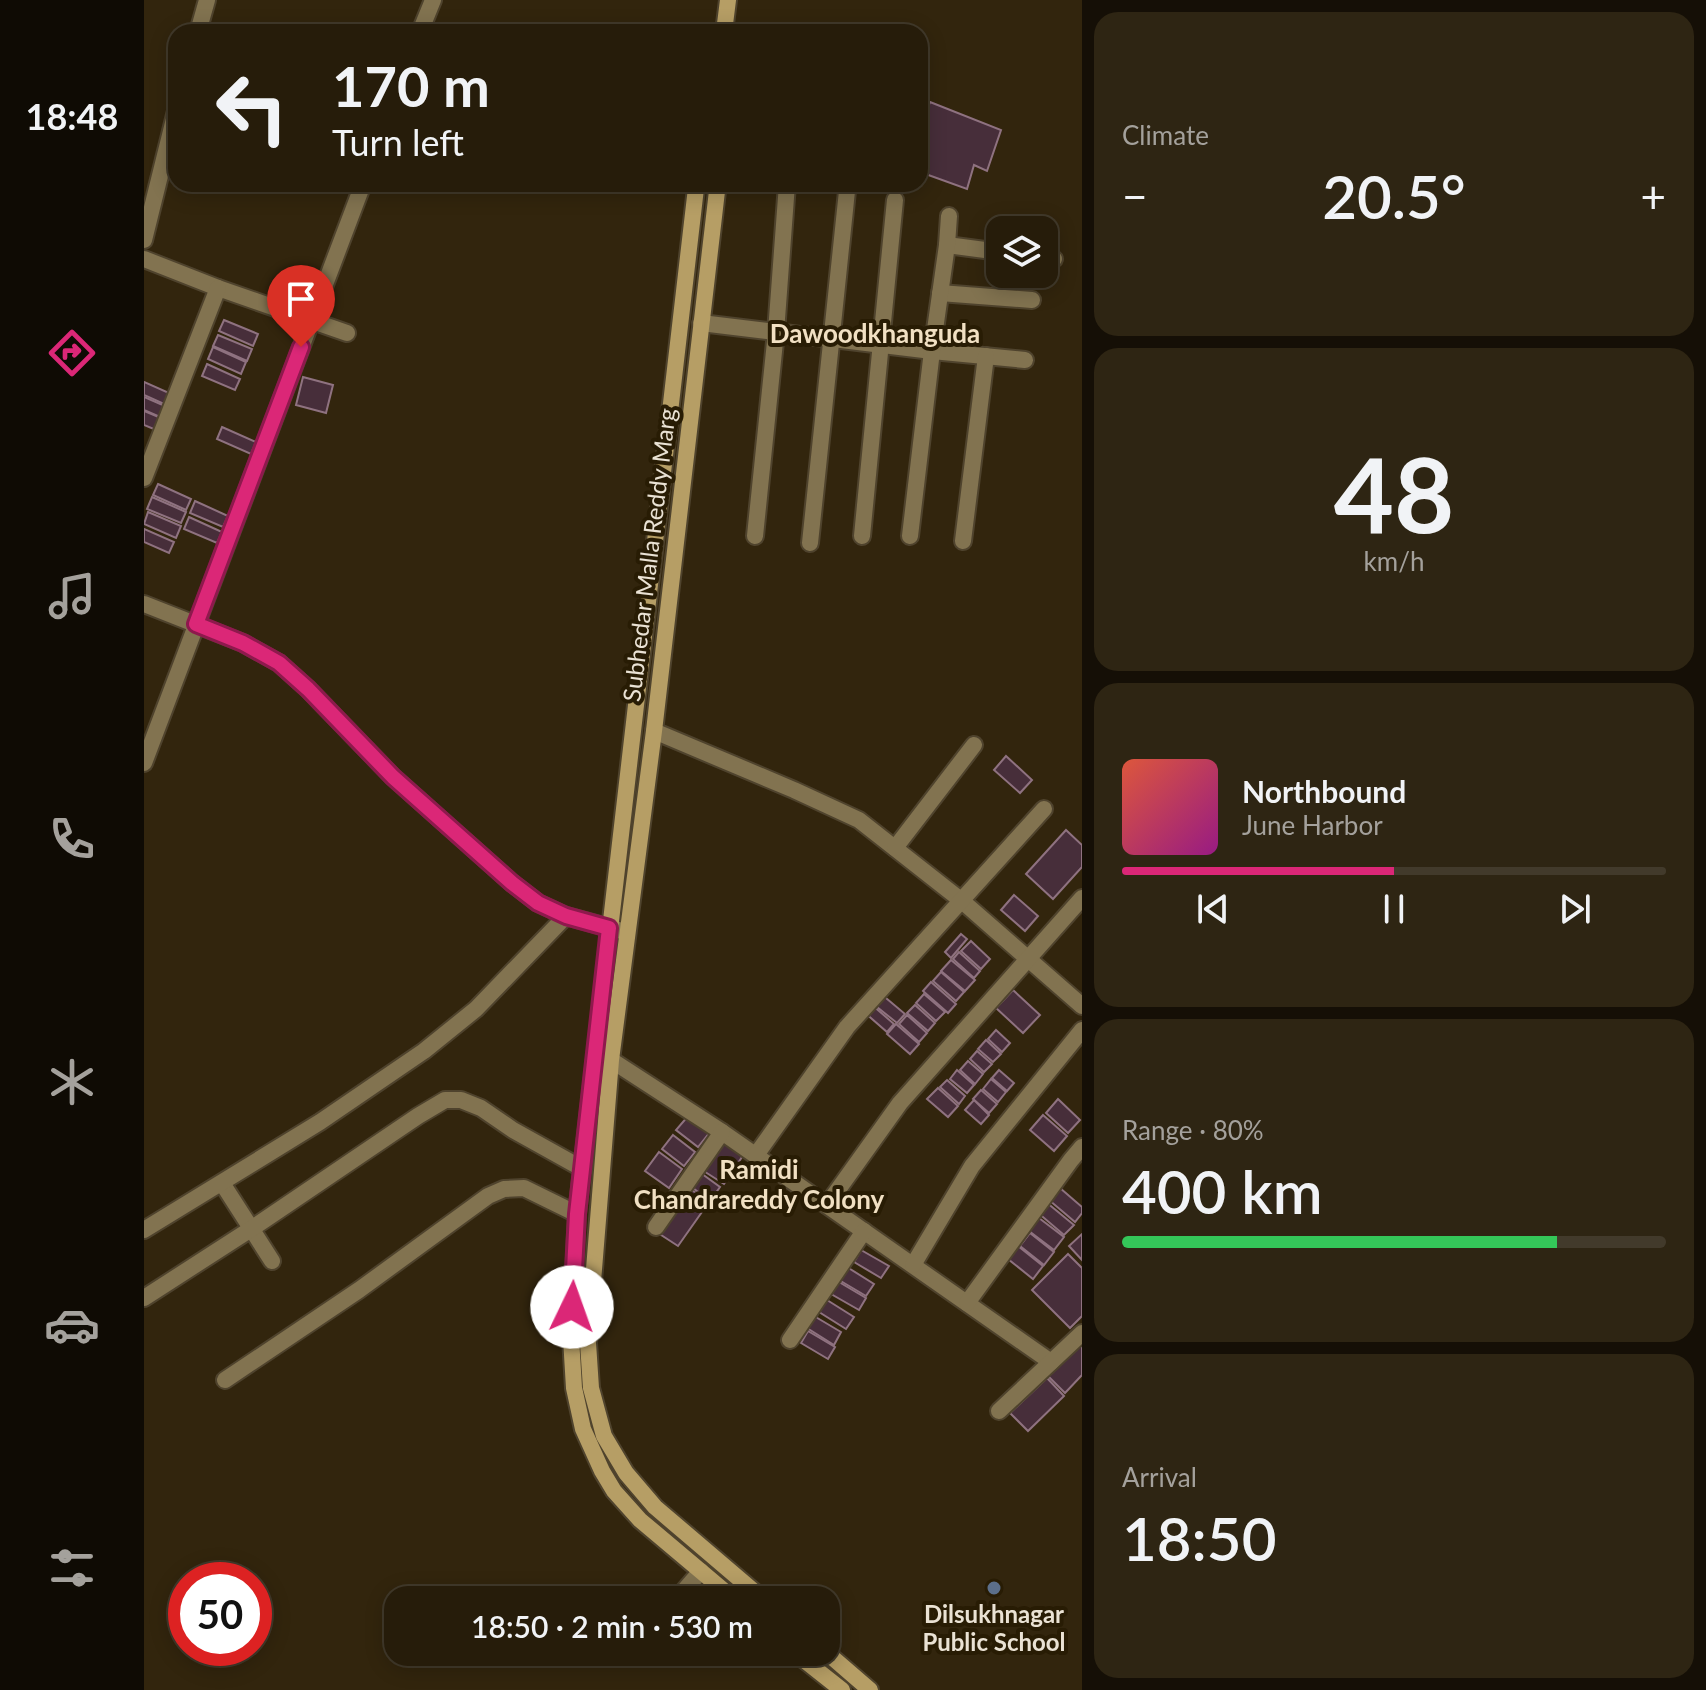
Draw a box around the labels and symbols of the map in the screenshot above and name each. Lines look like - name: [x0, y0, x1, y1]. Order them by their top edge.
- pin: [267, 265, 335, 347]
- district label: Dawoodkhanguda: [770, 317, 980, 349]
- street label: Subhedar Malla Reddy Marg: [616, 407, 681, 703]
- district label: Ramidi Chandrareddy Colony: [634, 1153, 885, 1215]
- position arrow: [530, 1265, 614, 1349]
- speed limit sign: 50: [168, 1562, 272, 1666]
- marker: Dilsukhnagar Public School: [985, 1579, 1003, 1597]
- place label: Dilsukhnagar Public School: [922, 1599, 1066, 1656]

